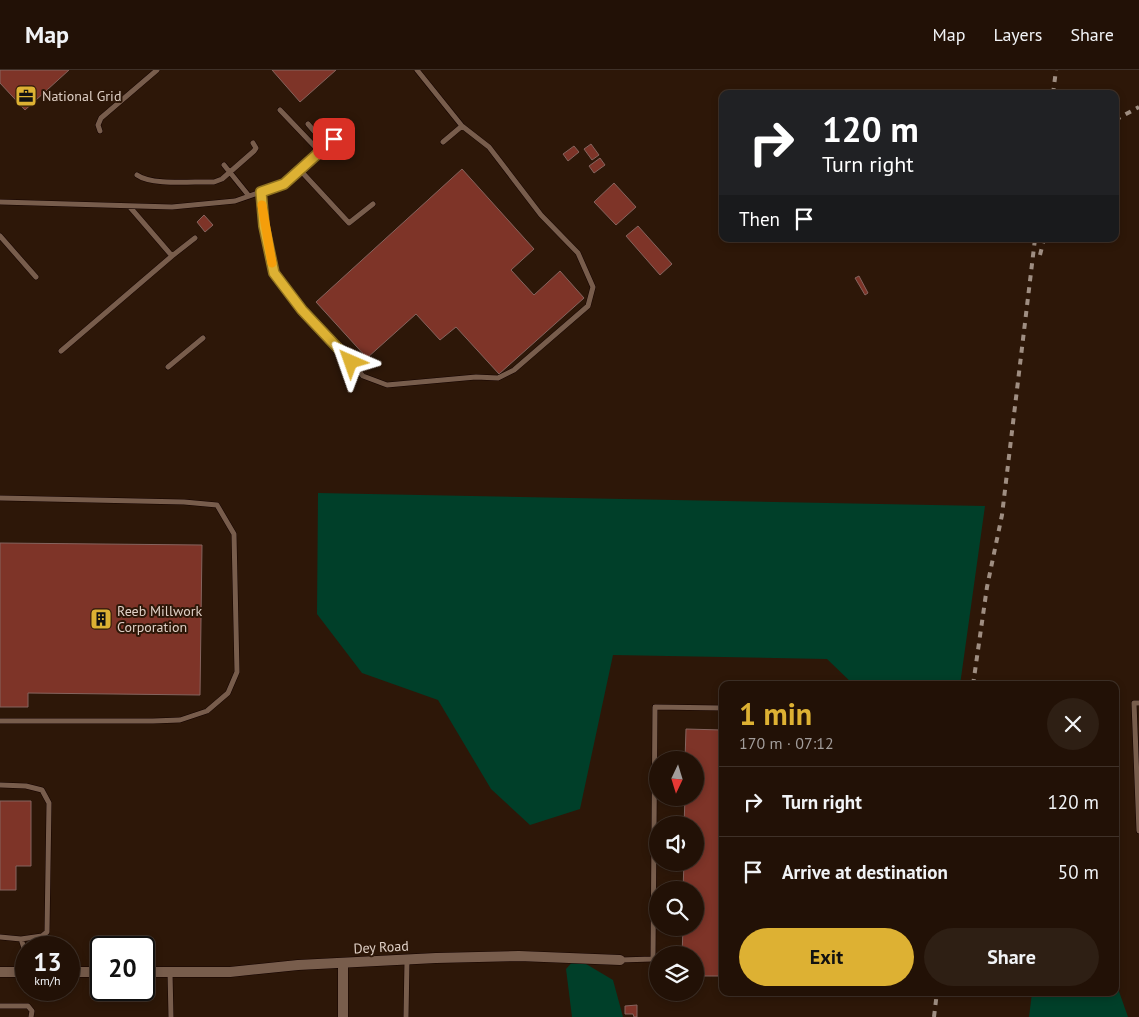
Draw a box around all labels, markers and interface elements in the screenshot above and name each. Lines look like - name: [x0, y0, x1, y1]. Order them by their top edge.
- text: Map: [25, 19, 69, 50]
- text: Map: [933, 23, 965, 46]
- text: Layers: [993, 23, 1042, 46]
- text: Share: [1070, 23, 1114, 46]
- office icon: National Grid: [14, 84, 38, 108]
- place label: National Grid: [42, 87, 121, 105]
- text: 120 m: [822, 106, 919, 152]
- icon: right: [739, 110, 804, 175]
- pin: [313, 118, 355, 160]
- icon: arrive: [320, 125, 348, 153]
- text: Turn right: [822, 150, 914, 178]
- icon: arrive: [790, 205, 818, 233]
- text: Then: [739, 207, 780, 231]
- position arrow: [324, 335, 376, 387]
- place label: Reeb Millwork Corporation: [117, 602, 202, 636]
- building icon: Reeb Millwork Corporation: [89, 607, 113, 631]
- text: 1 min: [739, 694, 812, 733]
- button: close: [1047, 698, 1099, 750]
- text: 170 m · 07:12: [739, 733, 834, 753]
- north arrow: [649, 751, 704, 806]
- map controls: [649, 751, 704, 1001]
- icon: right: [739, 788, 767, 816]
- text: Turn right: [782, 790, 862, 814]
- text: 120 m: [1047, 790, 1099, 814]
- button: sound: [649, 816, 704, 871]
- icon: arrive: [739, 858, 767, 886]
- text: Arrive at destination: [782, 860, 948, 884]
- text: 50 m: [1058, 860, 1099, 884]
- button: search: [649, 881, 704, 936]
- button: Exit: [739, 928, 914, 986]
- button: Share: [924, 928, 1099, 986]
- speed limit sign: 20: [90, 936, 155, 1001]
- street label: Dey Road: [353, 937, 409, 957]
- text: 13: [33, 946, 62, 978]
- button: layers: [649, 946, 704, 1001]
- text: km/h: [34, 973, 61, 988]

